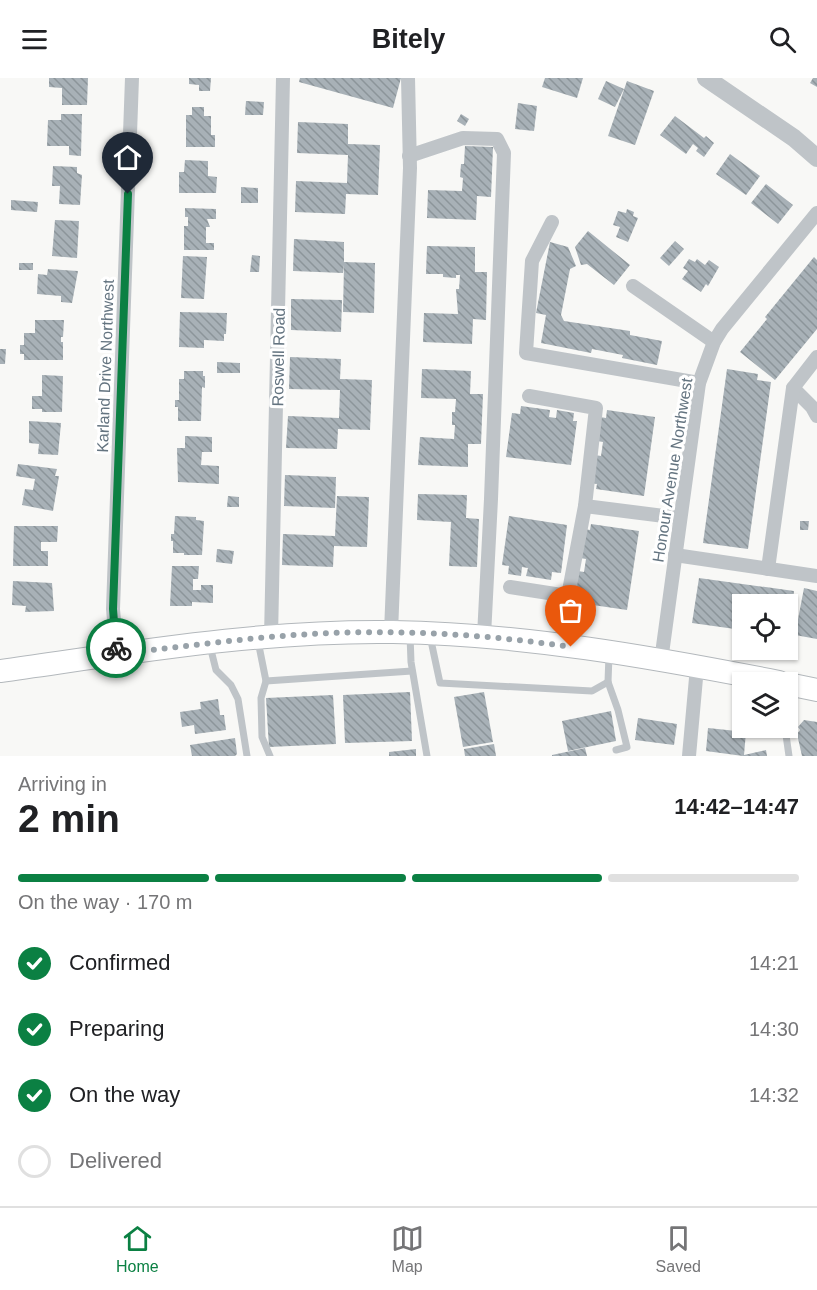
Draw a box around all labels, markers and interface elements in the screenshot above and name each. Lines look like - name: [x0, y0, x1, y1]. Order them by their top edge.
- icon: menu: [18, 23, 51, 56]
- icon: search: [766, 23, 799, 56]
- text: Bitely: [372, 24, 445, 54]
- pin: [102, 132, 153, 194]
- icon: home: [111, 141, 144, 174]
- street label: Karland Drive Northwest: [94, 279, 117, 453]
- street label: Roswell Road: [269, 308, 288, 407]
- street label: Honour Avenue Northwest: [650, 376, 696, 564]
- pin: [545, 585, 596, 647]
- icon: bag: [554, 594, 587, 627]
- map controls: [732, 594, 798, 738]
- button: locate: [732, 594, 798, 660]
- courier: [86, 618, 146, 678]
- icon: bike: [100, 632, 133, 665]
- button: layers: [732, 672, 798, 738]
- text: Arriving in: [18, 773, 107, 795]
- text: 14:42–14:47: [674, 794, 799, 819]
- text: 2 min: [18, 797, 120, 840]
- text: On the way · 170 m: [18, 891, 193, 913]
- icon: check: [18, 947, 51, 980]
- text: Confirmed: [69, 950, 170, 975]
- text: 14:21: [749, 952, 799, 974]
- icon: check: [18, 1013, 51, 1046]
- text: Preparing: [69, 1016, 164, 1041]
- text: 14:30: [749, 1018, 799, 1040]
- icon: check: [18, 1079, 51, 1112]
- text: On the way: [69, 1082, 180, 1107]
- text: 14:32: [749, 1084, 799, 1106]
- text: Delivered: [69, 1148, 162, 1173]
- tab: Home: [116, 1222, 159, 1276]
- tab: Map: [391, 1222, 424, 1276]
- tab: Saved: [656, 1222, 701, 1276]

